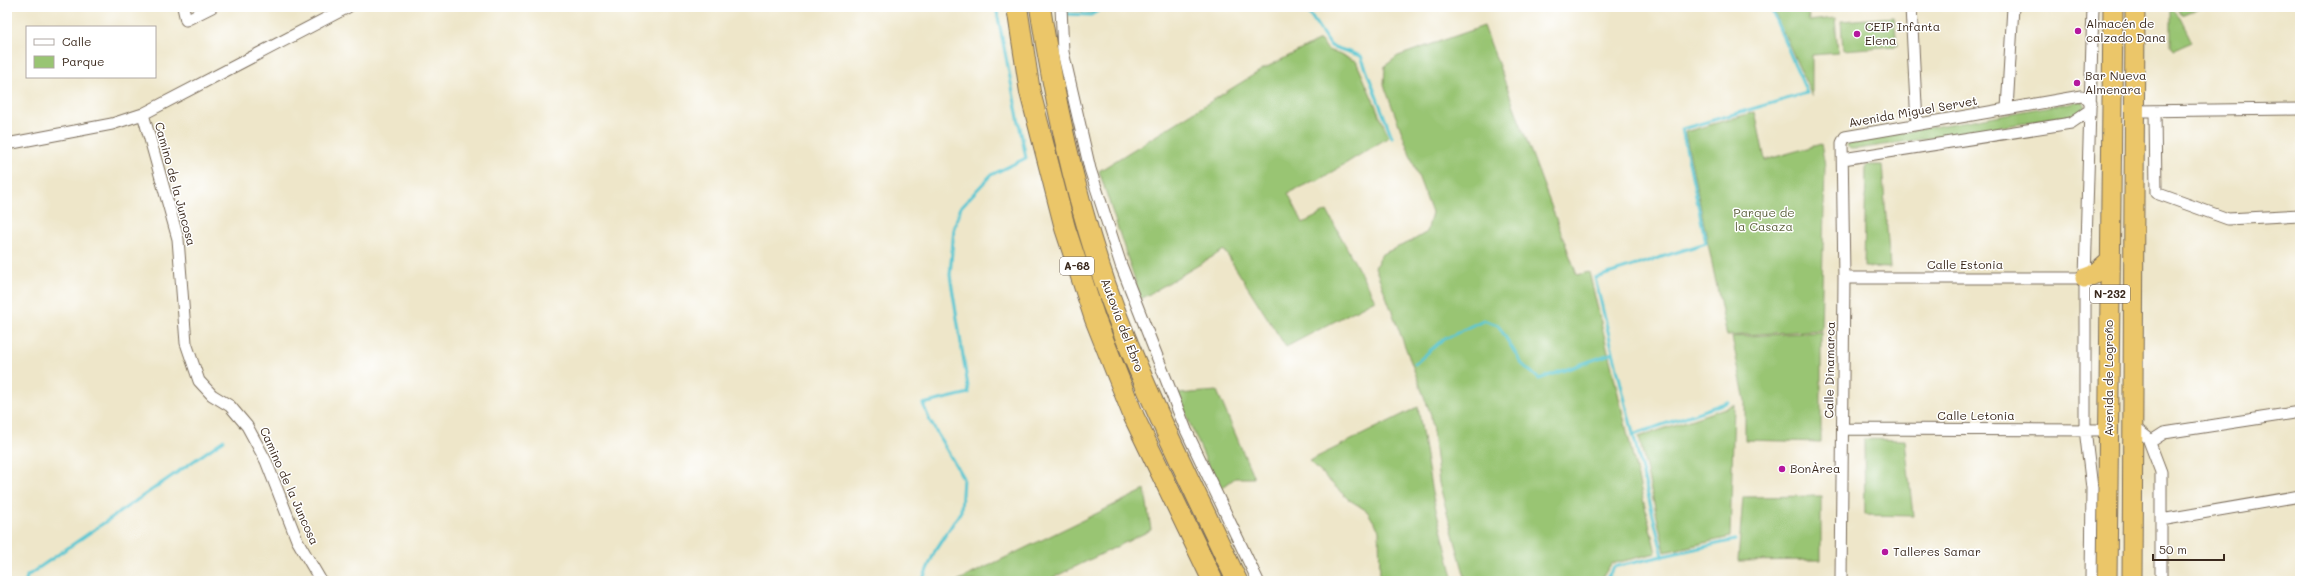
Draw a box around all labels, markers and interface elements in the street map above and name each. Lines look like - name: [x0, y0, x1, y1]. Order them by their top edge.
- place label: Almacén de calzado Dana: [2086, 15, 2166, 45]
- place label: CEIP Infanta Elena: [1865, 18, 1940, 48]
- legend: [26, 26, 156, 78]
- marker: Almacén de calzado Dana: [2073, 26, 2083, 36]
- marker: CEIP Infanta Elena: [1852, 29, 1862, 39]
- text: Calle: [62, 33, 92, 49]
- text: Parque: [62, 53, 105, 69]
- place label: Bar Nueva Almenara: [2085, 67, 2146, 97]
- marker: Bar Nueva Almenara: [2072, 78, 2082, 88]
- street label: Avenida Miguel Servet: [1847, 92, 1978, 130]
- street label: Camino de la Juncosa: [152, 120, 200, 247]
- park label: Parque de la Casaza: [1733, 204, 1795, 234]
- street label: Calle Estonia: [1927, 256, 2003, 272]
- road number: A-68: [1060, 257, 1094, 275]
- street label: Autovía del Ebro: [1098, 276, 1148, 373]
- road number: N-232: [2090, 285, 2130, 303]
- street label: Avenida de Logroño: [2100, 320, 2116, 436]
- street label: Calle Dinamarca: [1820, 321, 1838, 419]
- street label: Calle Letonia: [1937, 407, 2015, 423]
- street label: Camino de la Juncosa: [257, 424, 323, 547]
- place label: BonÀrea: [1790, 460, 1840, 476]
- marker: BonÀrea: [1777, 464, 1787, 474]
- scale bar: [2153, 536, 2224, 562]
- text: 50 m: [2159, 541, 2187, 557]
- place label: Talleres Samar: [1893, 543, 1981, 559]
- marker: Talleres Samar: [1880, 547, 1890, 557]

